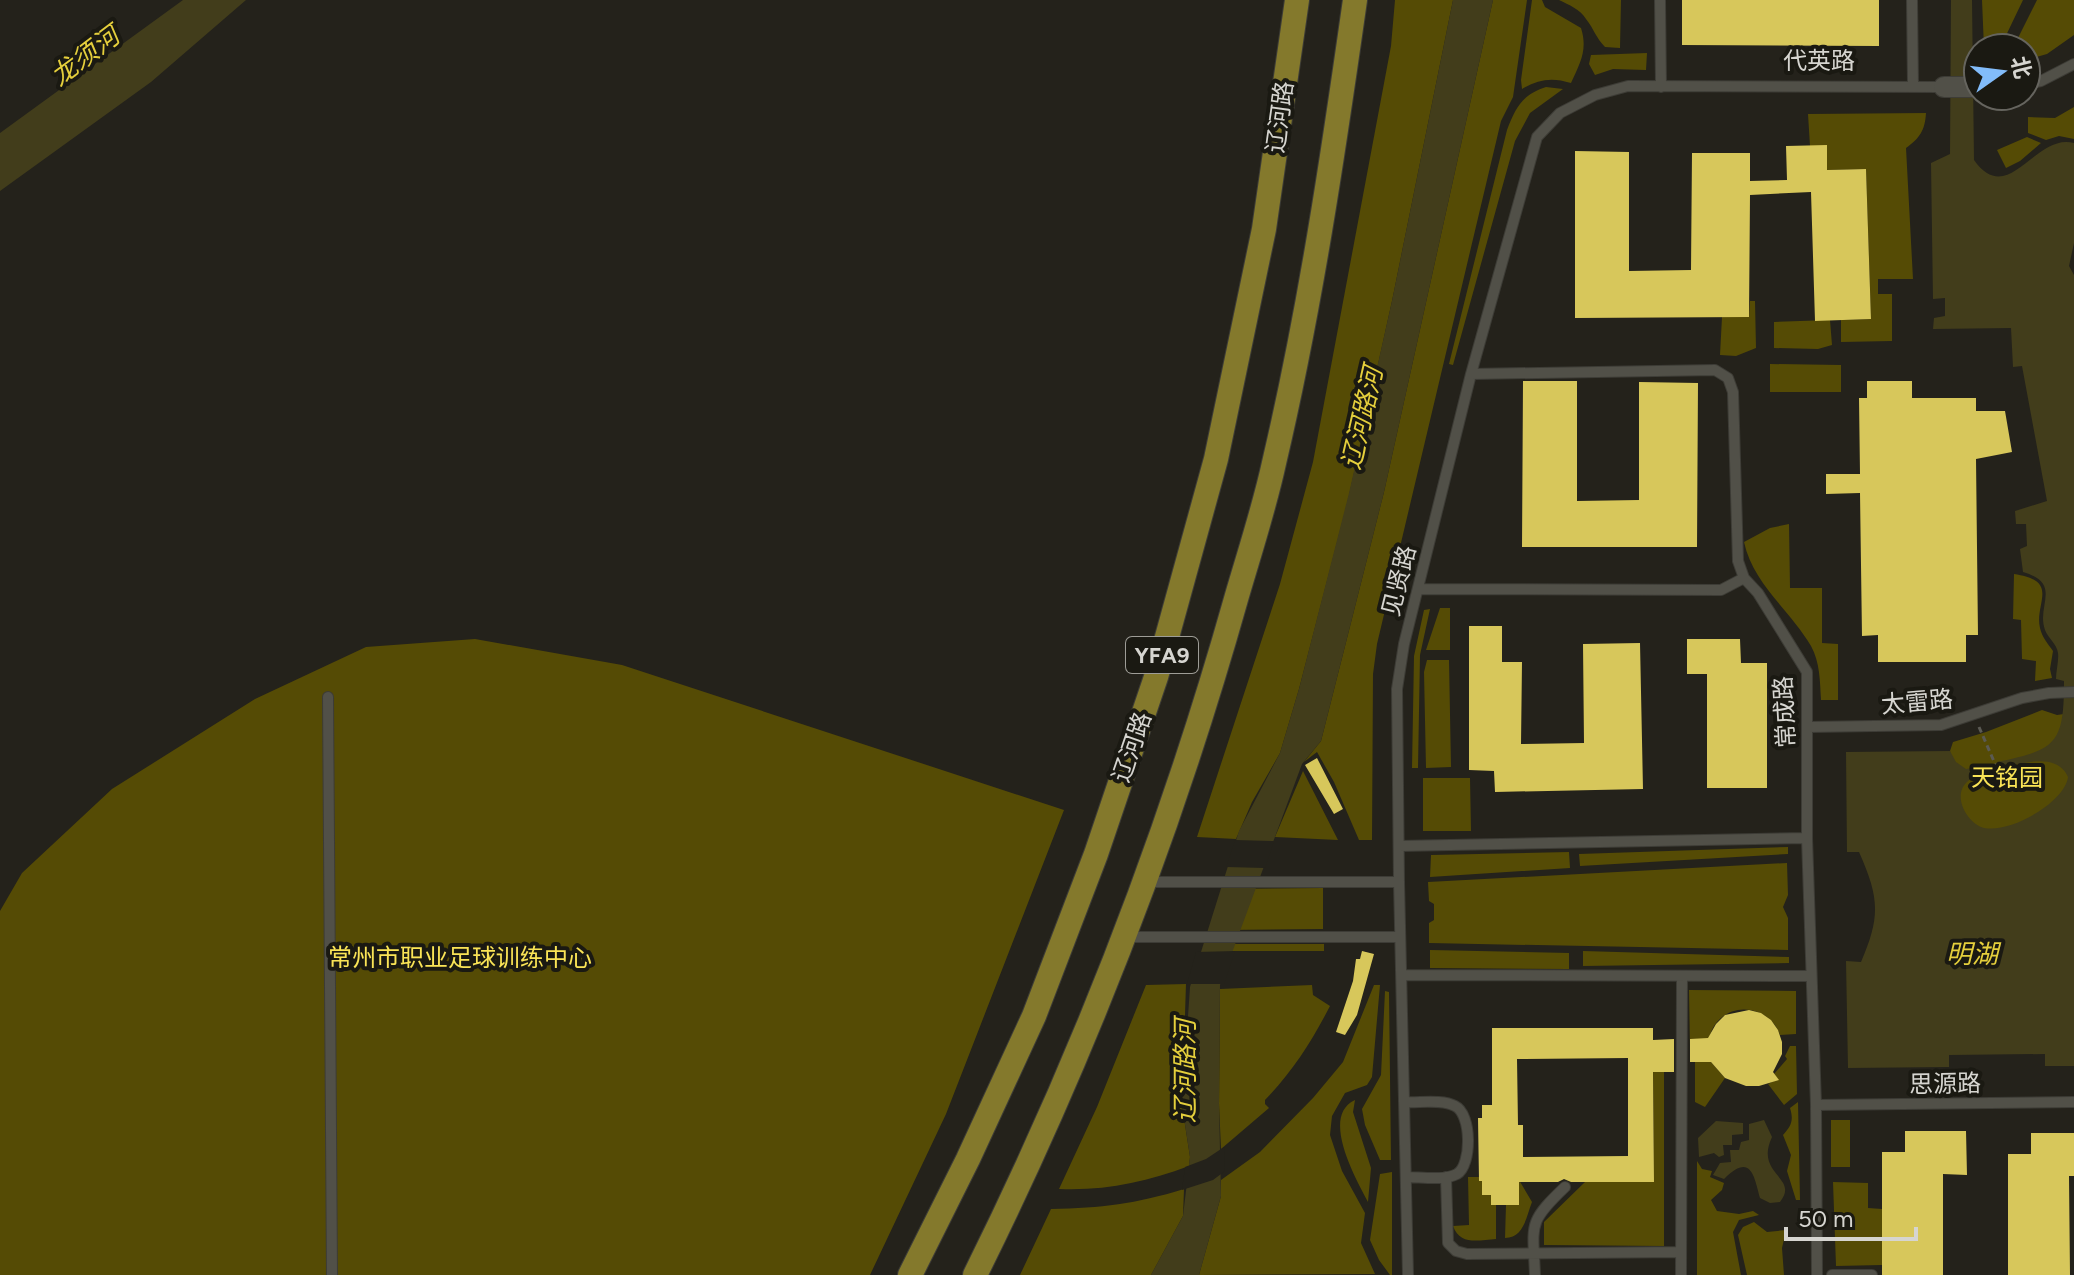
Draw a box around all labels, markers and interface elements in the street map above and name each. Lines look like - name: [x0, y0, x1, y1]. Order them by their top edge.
- water label: 龙须河: [44, 17, 130, 92]
- north arrow: [1962, 32, 2042, 112]
- street label: 代英路: [1783, 46, 1855, 75]
- text: 北: [2005, 53, 2037, 81]
- street label: 辽河路: [1260, 79, 1299, 155]
- water label: 辽河路河: [1335, 359, 1390, 472]
- street label: 见贤路: [1376, 542, 1421, 619]
- road number: YFA9: [1126, 637, 1198, 673]
- street label: 常成路: [1768, 675, 1801, 749]
- street label: 太雷路: [1880, 684, 1954, 719]
- street label: 辽河路: [1106, 708, 1157, 786]
- park label: 天铭园: [1971, 763, 2043, 792]
- water label: 明湖: [1946, 938, 2002, 970]
- park label: 常州市职业足球训练中心: [328, 943, 592, 972]
- water label: 辽河路河: [1169, 1014, 1201, 1123]
- street label: 思源路: [1909, 1068, 1981, 1099]
- scale bar: [1786, 1191, 1916, 1241]
- text: 50 m: [1798, 1204, 1854, 1233]

